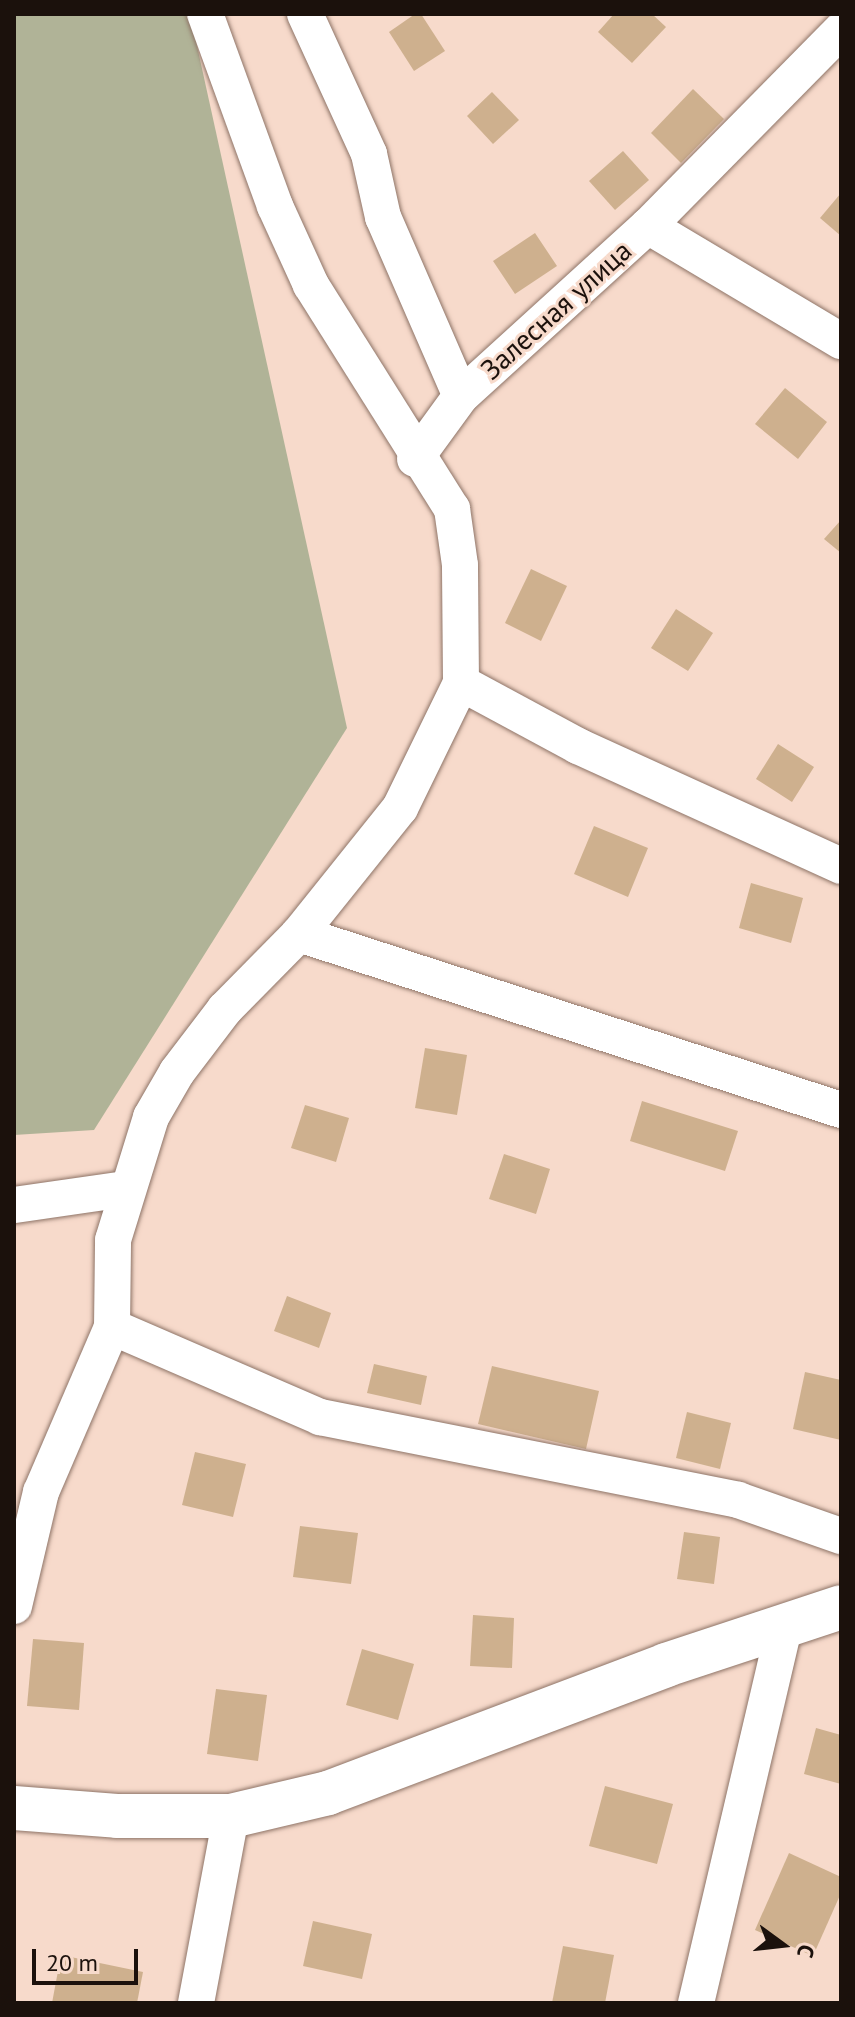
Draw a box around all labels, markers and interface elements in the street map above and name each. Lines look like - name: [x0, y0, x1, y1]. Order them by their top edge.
- street label: Залесная улица: [474, 234, 638, 386]
- north arrow: [743, 1905, 823, 1985]
- scale bar: [36, 1933, 142, 1983]
- text: С: [791, 1942, 821, 1961]
- text: 20 m: [46, 1947, 98, 1978]

